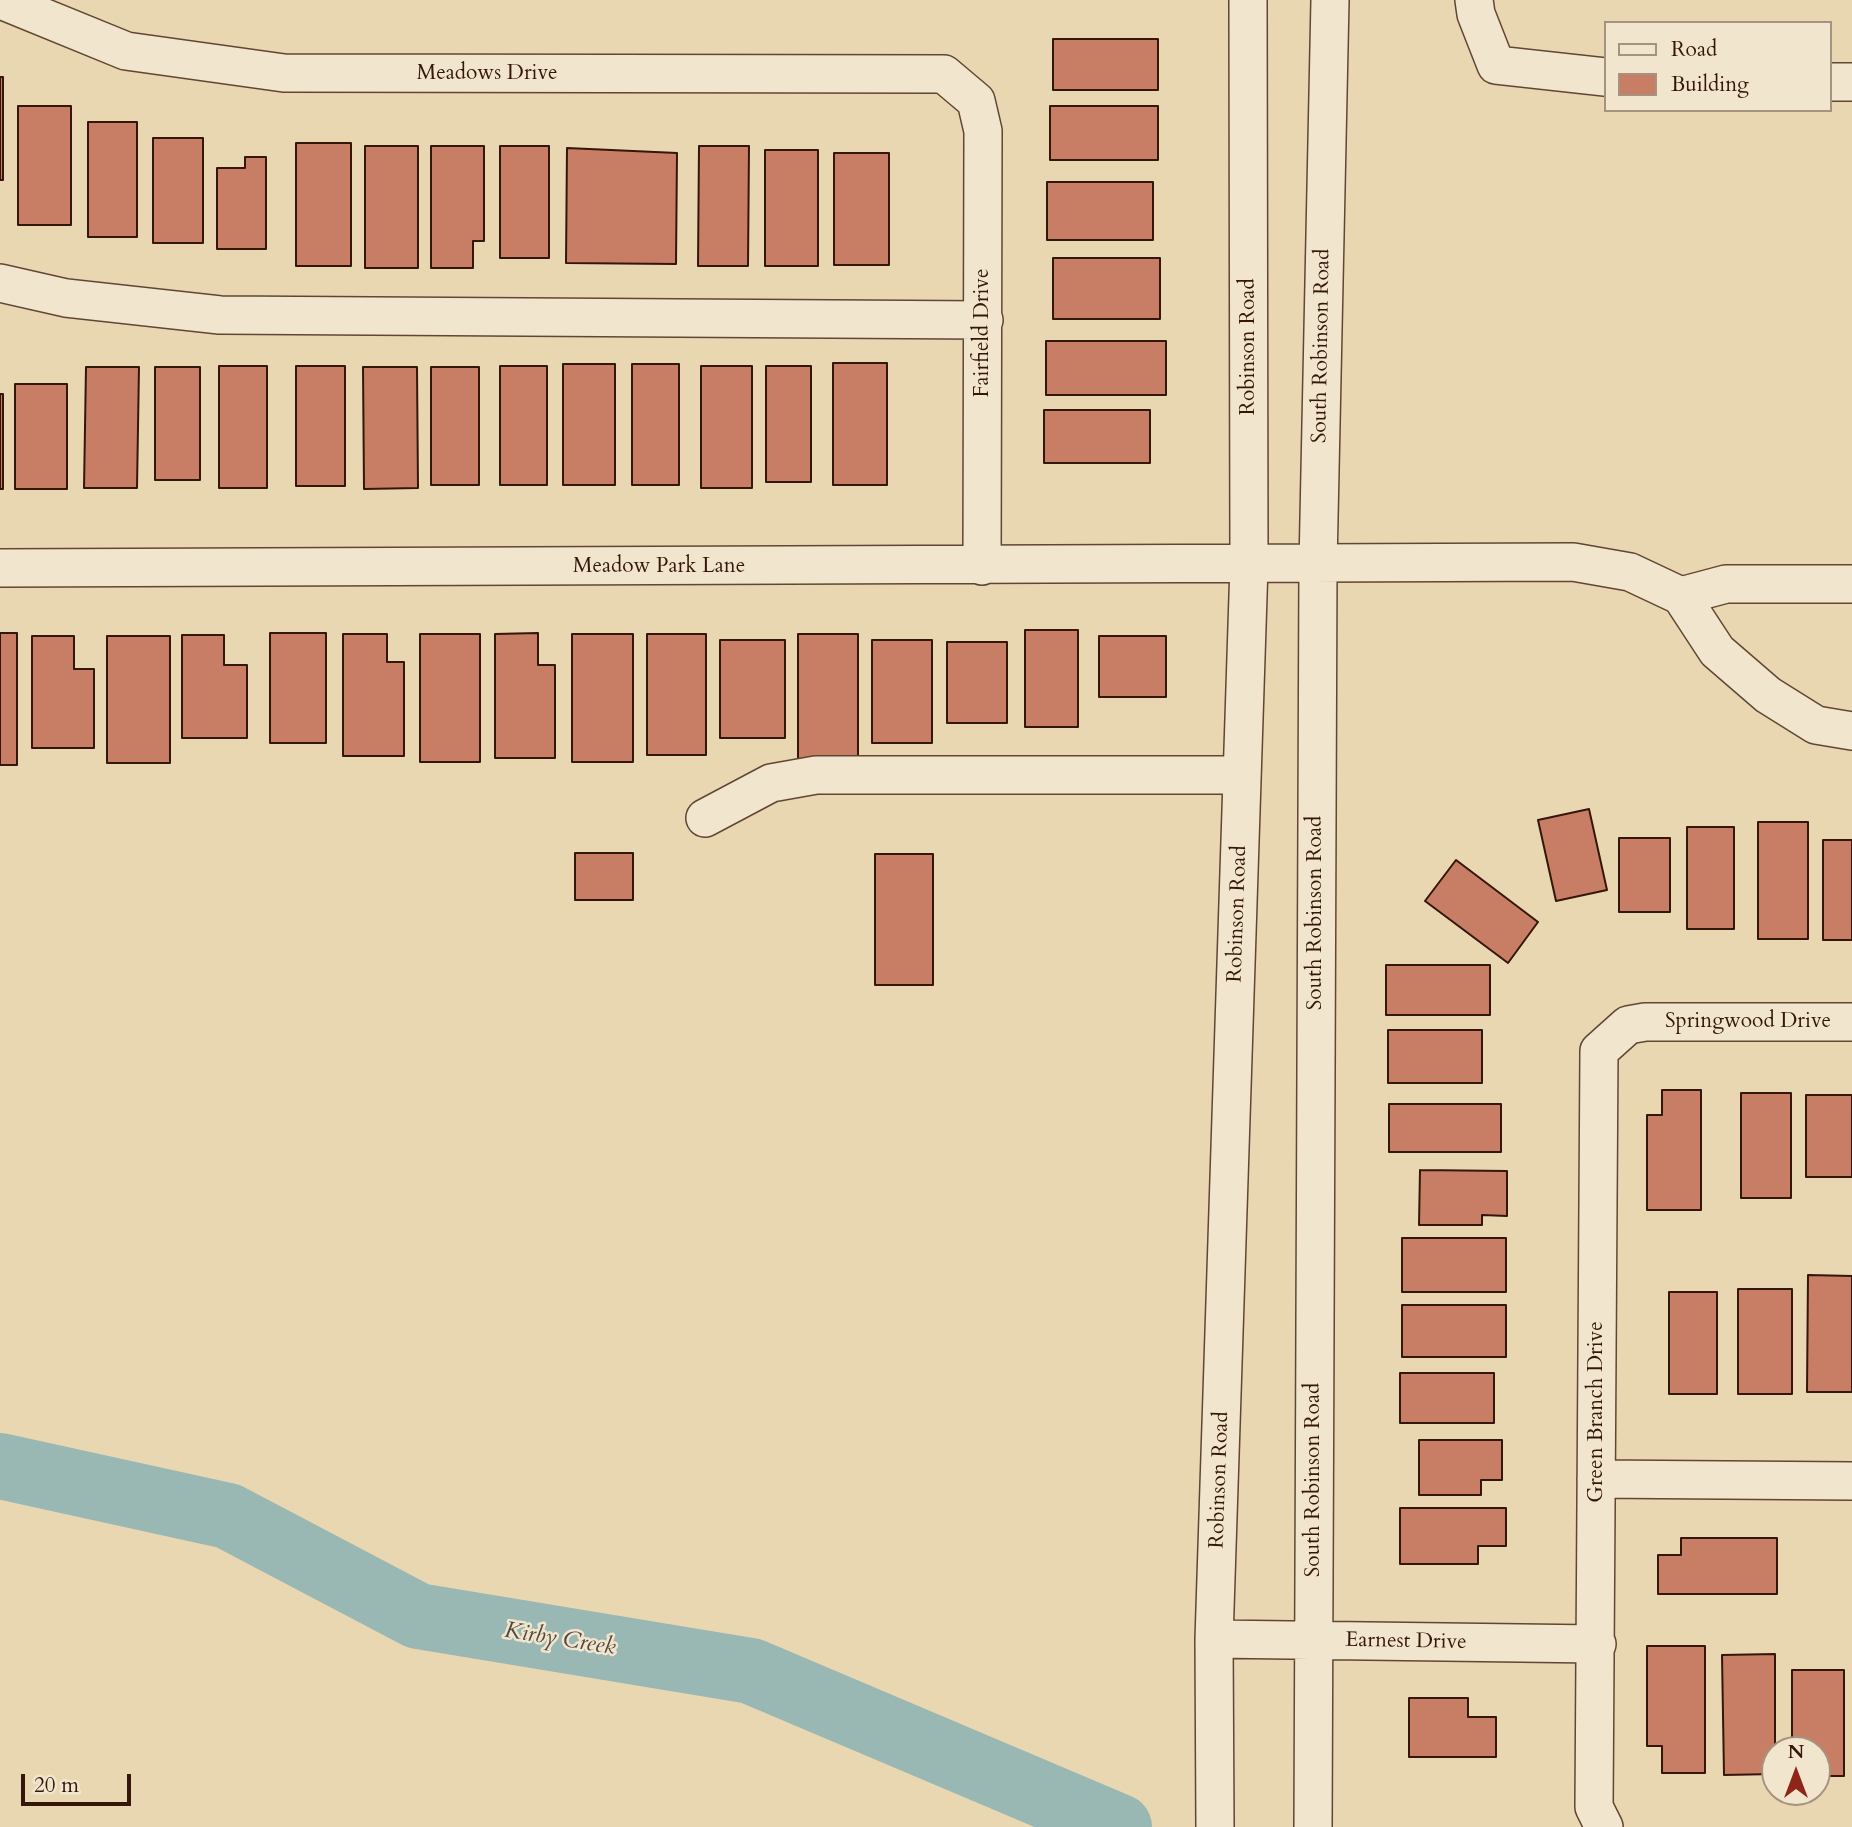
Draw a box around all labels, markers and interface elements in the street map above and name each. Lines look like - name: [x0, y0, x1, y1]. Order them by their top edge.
- legend: [1604, 21, 1831, 112]
- text: Road: [1671, 35, 1717, 64]
- street label: Meadows Drive: [416, 61, 558, 87]
- text: Building: [1671, 70, 1749, 99]
- street label: South Robinson Road: [1308, 249, 1336, 443]
- street label: Fairfield Drive: [970, 269, 996, 397]
- street label: Robinson Road: [1236, 278, 1262, 416]
- street label: Meadow Park Lane: [573, 554, 745, 580]
- street label: South Robinson Road: [1303, 816, 1329, 1010]
- street label: Robinson Road: [1223, 845, 1253, 983]
- street label: Springwood Drive: [1665, 1009, 1831, 1035]
- street label: Green Branch Drive: [1584, 1321, 1610, 1503]
- street label: South Robinson Road: [1301, 1383, 1327, 1577]
- street label: Robinson Road: [1205, 1411, 1235, 1549]
- water label: Kirby Creek: [502, 1618, 618, 1662]
- street label: Earnest Drive: [1345, 1628, 1467, 1656]
- north arrow: [1761, 1736, 1831, 1806]
- text: N: [1788, 1739, 1804, 1765]
- scale bar: [24, 1760, 135, 1804]
- text: 20 m: [34, 1771, 79, 1800]

